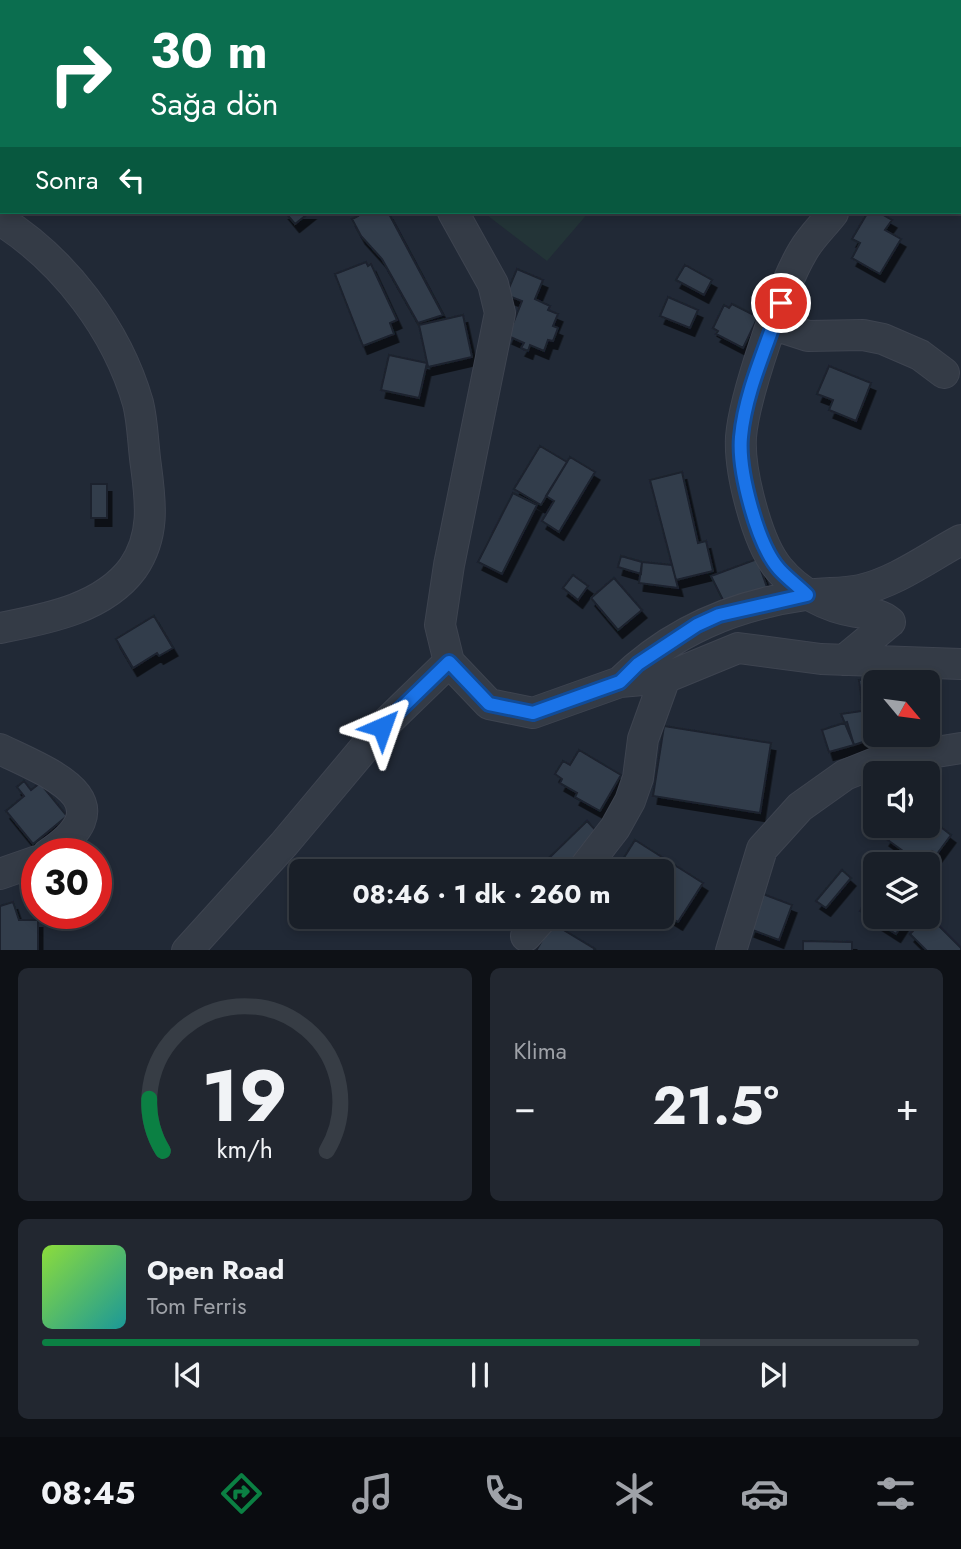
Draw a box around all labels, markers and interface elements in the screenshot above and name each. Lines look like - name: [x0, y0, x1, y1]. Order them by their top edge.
- text: 30 m: [150, 16, 268, 86]
- icon: right: [35, 28, 126, 119]
- text: Sağa dön: [150, 81, 279, 127]
- text: Sonra: [35, 161, 99, 199]
- icon: left: [113, 161, 151, 199]
- pin: [751, 273, 811, 333]
- icon: arrive: [762, 284, 800, 322]
- north arrow: [863, 670, 940, 747]
- map controls: [863, 670, 940, 929]
- position arrow: [345, 690, 419, 764]
- button: sound: [863, 761, 940, 838]
- speed limit sign: 30: [21, 838, 112, 929]
- button: layers: [863, 852, 940, 929]
- text: 08:46 · 1 dk · 260 m: [352, 875, 611, 913]
- text: Klima: [514, 1034, 567, 1068]
- text: 19: [202, 1043, 288, 1148]
- text: 21.5°: [653, 1068, 779, 1144]
- text: −: [514, 1079, 536, 1134]
- text: +: [896, 1079, 919, 1134]
- text: km/h: [216, 1130, 273, 1166]
- text: Open Road: [147, 1251, 284, 1289]
- text: Tom Ferris: [147, 1289, 246, 1323]
- icon: previous: [169, 1356, 207, 1394]
- icon: pause: [461, 1356, 499, 1394]
- icon: next: [754, 1356, 792, 1394]
- icon: directions: [217, 1469, 266, 1518]
- icon: music: [348, 1469, 397, 1518]
- icon: phone: [479, 1469, 528, 1518]
- icon: climate: [610, 1469, 659, 1518]
- icon: car: [740, 1469, 789, 1518]
- icon: filters: [871, 1469, 920, 1518]
- text: 08:45: [41, 1470, 135, 1516]

